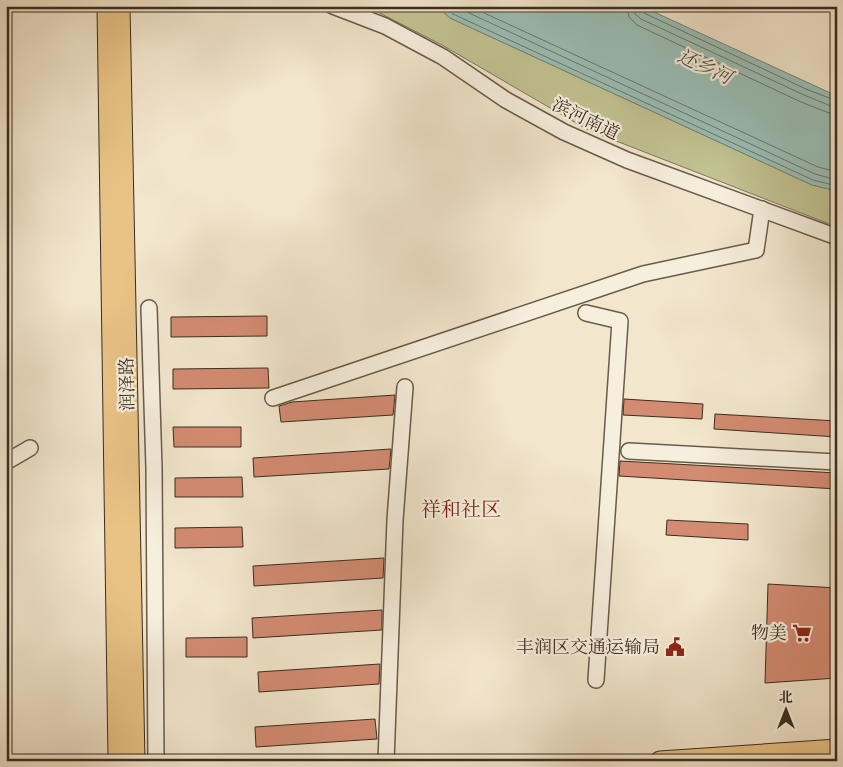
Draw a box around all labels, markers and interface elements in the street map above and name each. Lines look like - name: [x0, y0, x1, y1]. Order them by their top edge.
- water label: 还乡河: [674, 44, 738, 90]
- street label: 滨河南道: [549, 93, 623, 145]
- street label: 润泽路: [116, 357, 138, 411]
- district label: 祥和社区: [421, 497, 501, 521]
- place label: 物美: [751, 622, 787, 644]
- supermarket icon: 物美: [791, 622, 813, 644]
- place label: 丰润区交通运输局: [516, 636, 660, 658]
- public building icon: 丰润区交通运输局: [664, 636, 686, 658]
- north arrow: [760, 684, 810, 734]
- text: 北: [779, 689, 793, 706]

